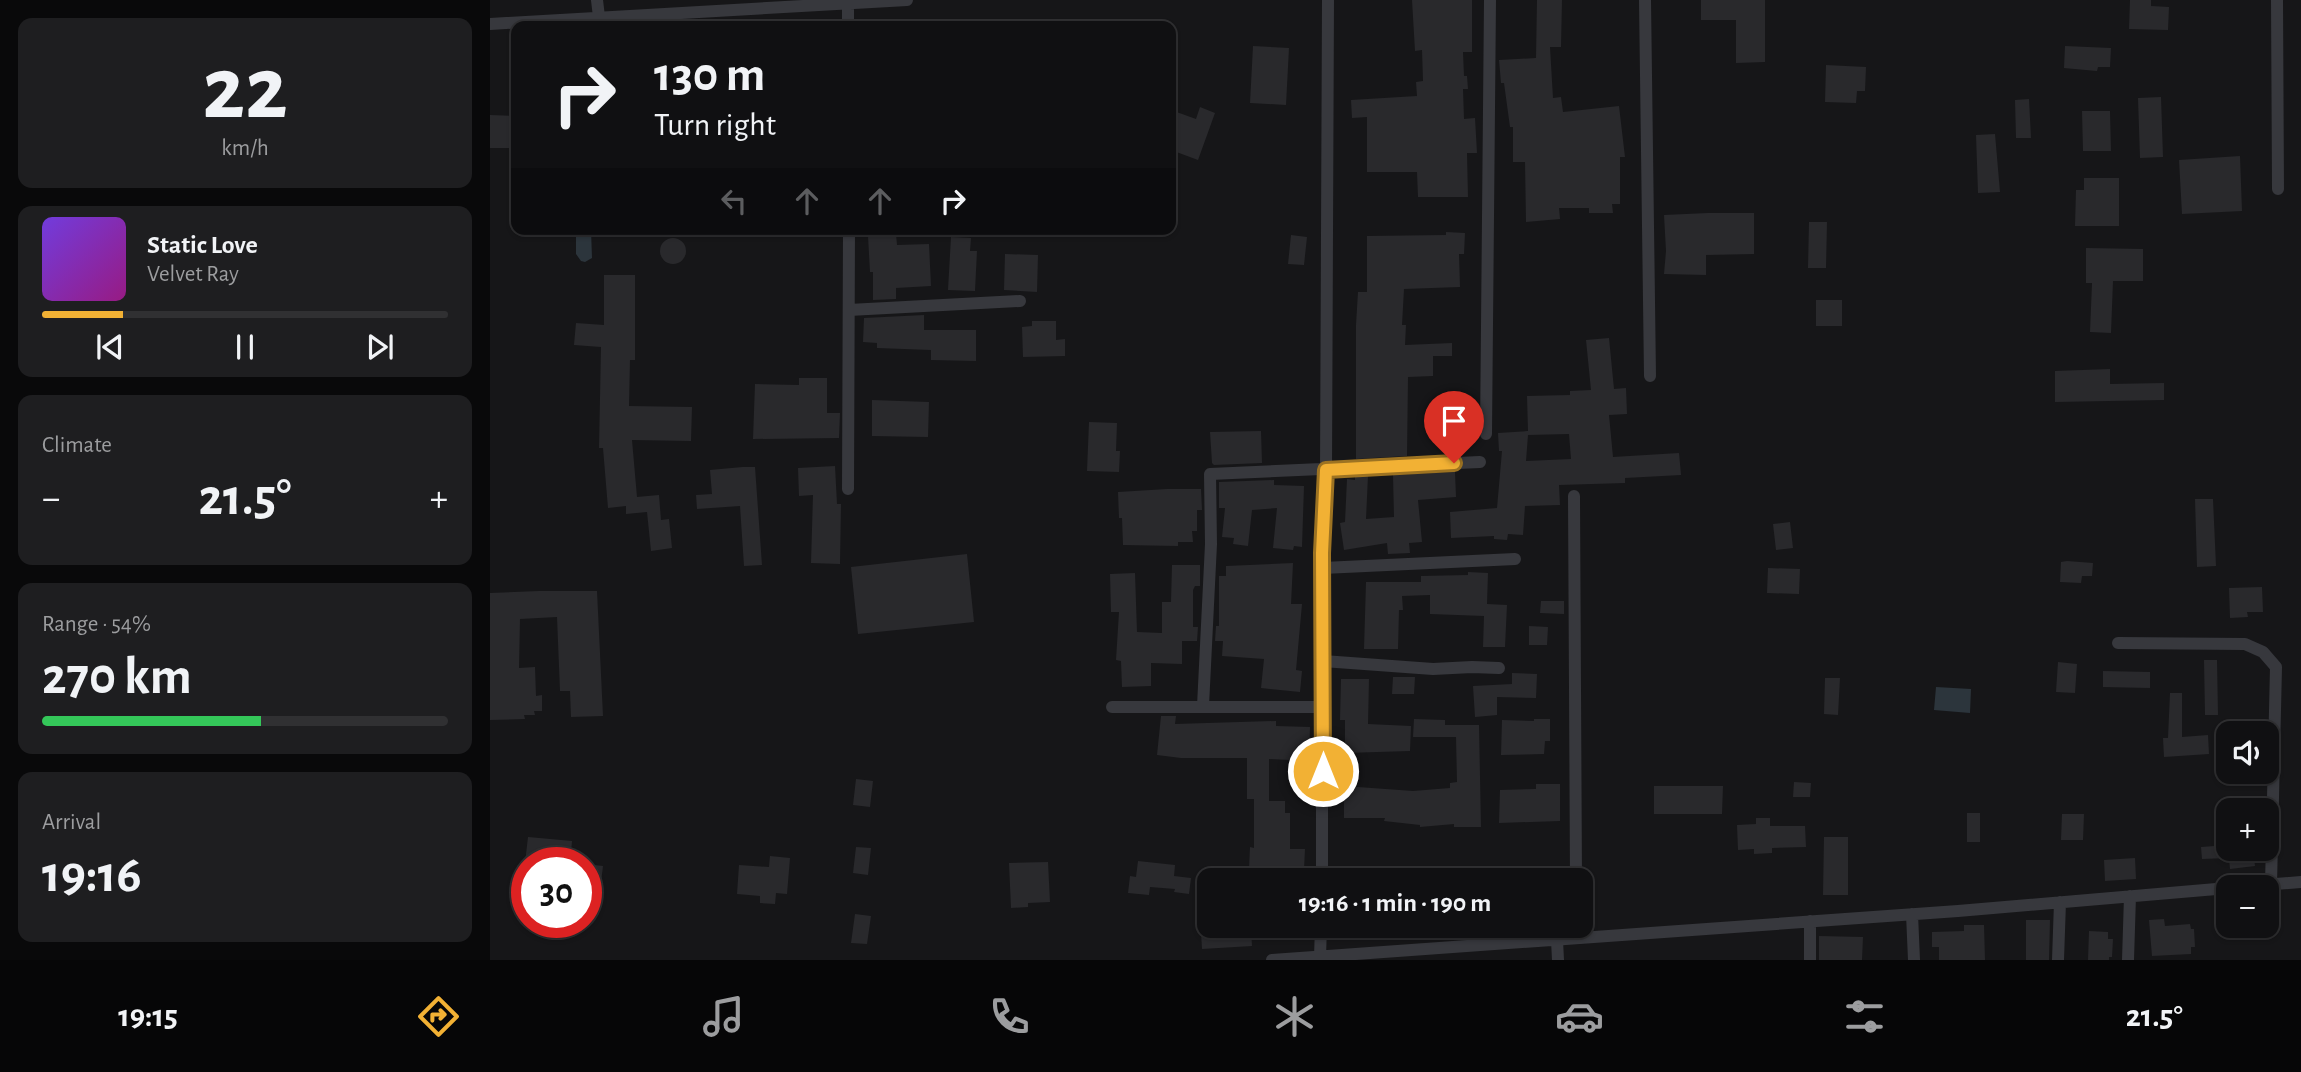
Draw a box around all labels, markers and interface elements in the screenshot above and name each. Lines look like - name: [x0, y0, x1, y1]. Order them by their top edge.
- text: 22: [202, 44, 288, 135]
- icon: right: [539, 49, 630, 140]
- text: 130 m: [654, 51, 765, 100]
- text: Turn right: [654, 109, 776, 141]
- text: km/h: [221, 137, 269, 160]
- icon: left: [715, 182, 753, 220]
- icon: ahead: [788, 182, 826, 220]
- icon: ahead: [861, 182, 899, 220]
- icon: right: [934, 182, 972, 220]
- text: Static Love: [147, 232, 258, 258]
- text: Velvet Ray: [147, 263, 239, 286]
- icon: previous: [91, 328, 129, 366]
- icon: pause: [226, 328, 264, 366]
- icon: next: [361, 328, 399, 366]
- pin: [1424, 391, 1484, 463]
- icon: arrive: [1435, 402, 1473, 440]
- text: Climate: [42, 434, 112, 457]
- text: 21.5°: [199, 472, 291, 524]
- text: −: [42, 480, 60, 518]
- text: +: [430, 480, 448, 518]
- text: Range · 54%: [42, 613, 151, 636]
- text: 270 km: [42, 651, 192, 703]
- map controls: [2216, 721, 2279, 938]
- button: sound: [2216, 721, 2279, 784]
- position arrow: [1286, 734, 1360, 808]
- button: +: [2216, 798, 2279, 861]
- text: Arrival: [42, 811, 101, 834]
- speed limit sign: 30: [511, 847, 602, 938]
- text: 19:16: [42, 849, 142, 901]
- button: −: [2216, 875, 2279, 938]
- text: 19:16 · 1 min · 190 m: [1299, 890, 1491, 916]
- icon: directions: [414, 992, 463, 1041]
- icon: music: [699, 992, 748, 1041]
- icon: phone: [985, 992, 1034, 1041]
- icon: climate: [1270, 992, 1319, 1041]
- icon: car: [1555, 992, 1604, 1041]
- icon: filters: [1840, 992, 1889, 1041]
- text: 19:15: [118, 1000, 178, 1032]
- text: 21.5°: [2126, 1000, 2183, 1032]

